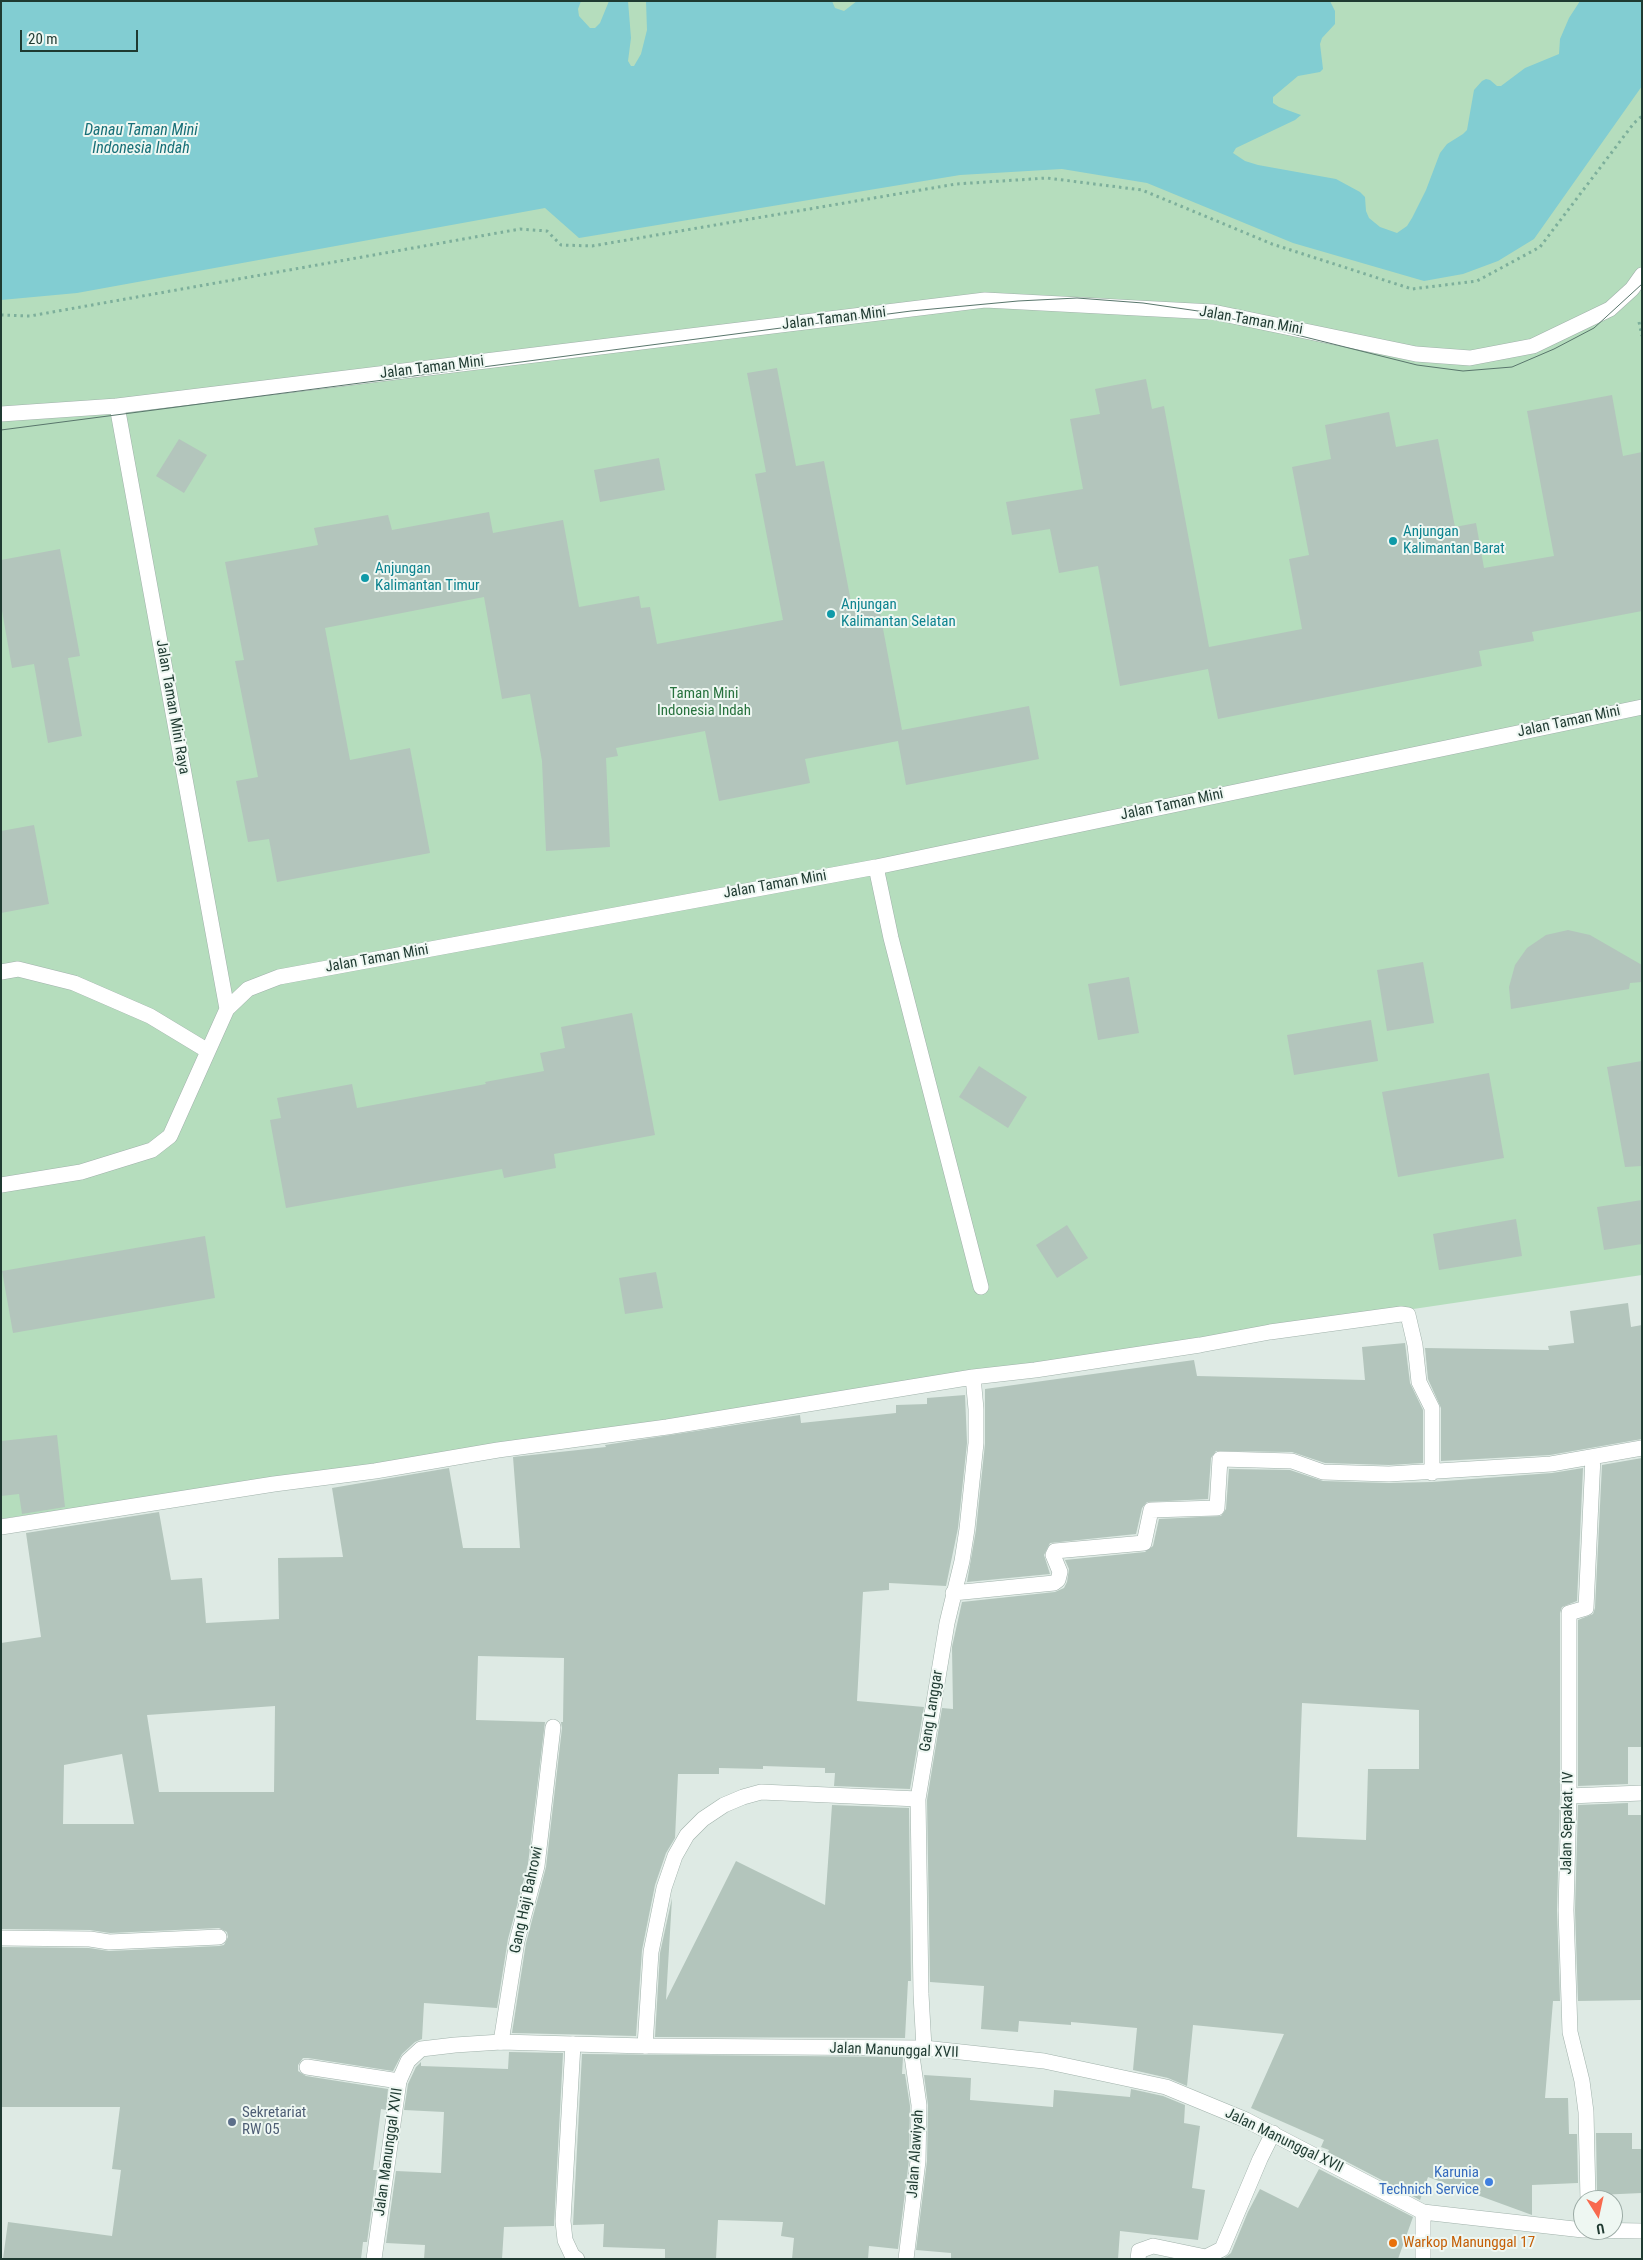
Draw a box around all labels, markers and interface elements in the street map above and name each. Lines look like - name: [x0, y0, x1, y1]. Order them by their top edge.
- scale bar: [22, 20, 140, 52]
- text: 20 m: [28, 30, 58, 48]
- water label: Danau Taman Mini Indonesia Indah: [84, 121, 198, 159]
- street label: Jalan Taman Mini: [1198, 303, 1304, 339]
- street label: Jalan Taman Mini: [781, 304, 887, 334]
- street label: Jalan Taman Mini: [379, 353, 485, 383]
- place label: Anjungan Kalimantan Barat: [1403, 523, 1505, 558]
- marker: Anjungan Kalimantan Barat: [1387, 535, 1399, 547]
- place label: Anjungan Kalimantan Timur: [375, 560, 480, 595]
- marker: Anjungan Kalimantan Timur: [359, 572, 371, 584]
- place label: Anjungan Kalimantan Selatan: [841, 596, 956, 631]
- marker: Anjungan Kalimantan Selatan: [825, 608, 837, 620]
- street label: Jalan Taman Mini Raya: [151, 638, 193, 776]
- park label: Taman Mini Indonesia Indah: [657, 685, 751, 720]
- street label: Jalan Taman Mini: [1516, 702, 1622, 742]
- street label: Jalan Taman Mini: [1119, 785, 1225, 825]
- street label: Jalan Taman Mini: [722, 867, 828, 903]
- street label: Jalan Taman Mini: [324, 941, 430, 977]
- street label: Gang Langgar: [917, 1669, 947, 1753]
- street label: Jalan Sepakat. IV: [1558, 1771, 1578, 1875]
- street label: Gang Haji Bahrowi: [507, 1845, 547, 1955]
- street label: Jalan Manunggal XVII: [829, 2040, 959, 2062]
- street label: Jalan Manunggal XVII: [371, 2087, 407, 2217]
- place label: Sekretariat RW 05: [242, 2104, 306, 2139]
- street label: Jalan Manunggal XVII: [1222, 2105, 1346, 2177]
- street label: Jalan Alawiyah: [904, 2109, 928, 2199]
- marker: Sekretariat RW 05: [226, 2116, 238, 2128]
- place label: Karunia Technich Service: [1379, 2164, 1479, 2199]
- marker: Karunia Technich Service: [1483, 2176, 1495, 2188]
- north arrow: [1573, 2190, 1623, 2240]
- text: U: [1595, 2220, 1606, 2237]
- place label: Warkop Manunggal 17: [1403, 2234, 1535, 2252]
- marker: Warkop Manunggal 17: [1387, 2237, 1399, 2249]

